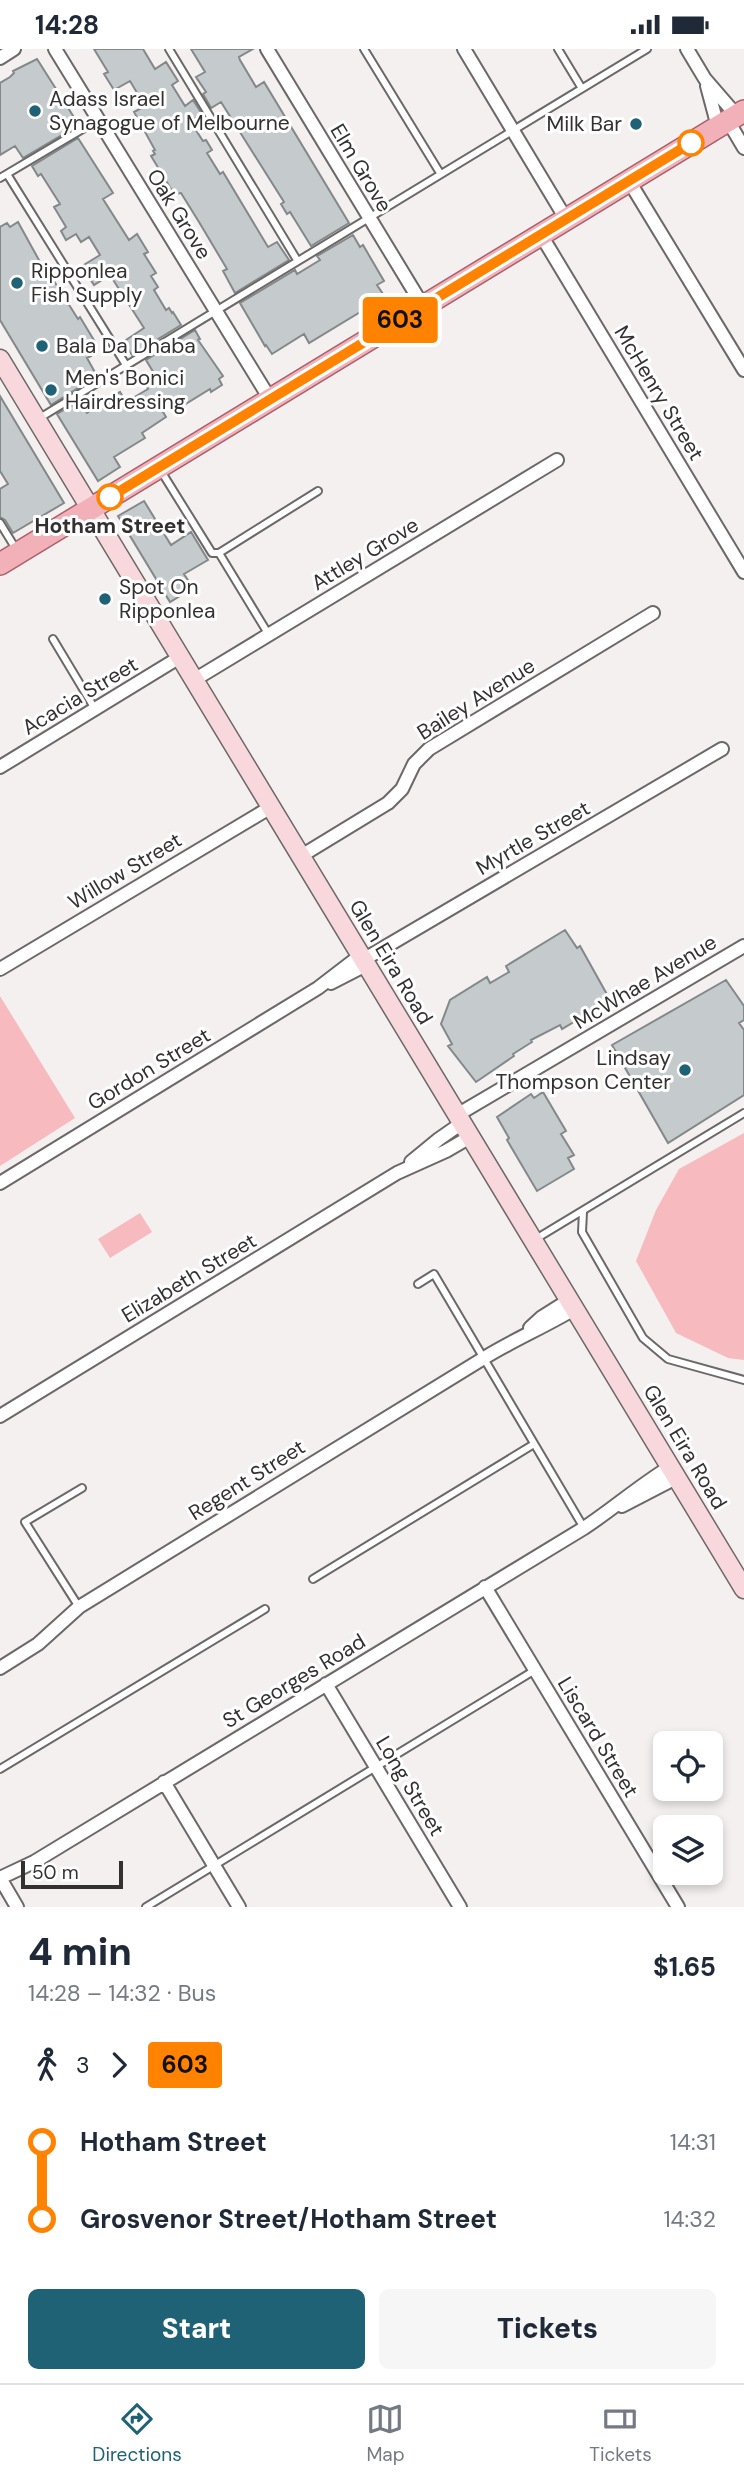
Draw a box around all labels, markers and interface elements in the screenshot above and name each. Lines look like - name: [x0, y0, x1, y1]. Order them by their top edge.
- text: 14:28: [35, 8, 99, 42]
- place label: Adass Israel Synagogue of Melbourne: [49, 85, 290, 137]
- marker: Adass Israel Synagogue of Melbourne: [27, 103, 43, 119]
- place label: Milk Bar: [547, 110, 622, 138]
- marker: Milk Bar: [628, 116, 644, 132]
- street label: Elm Grove: [324, 119, 398, 217]
- unlabelled marker: [678, 130, 704, 156]
- street label: Oak Grove: [140, 164, 218, 265]
- place label: Ripponlea Fish Supply: [31, 257, 143, 309]
- marker: Ripponlea Fish Supply: [9, 275, 25, 291]
- line badge: 603: [360, 297, 440, 343]
- text: 603: [377, 304, 423, 335]
- street label: McHenry Street: [608, 320, 710, 466]
- place label: Bala Da Dhaba: [56, 332, 196, 360]
- marker: Bala Da Dhaba: [34, 338, 50, 354]
- place label: Men's Bonici Hairdressing: [65, 364, 186, 416]
- marker: Men's Bonici Hairdressing: [43, 382, 59, 398]
- marker: Hotham Street: [97, 484, 123, 510]
- street label: Attley Grove: [306, 511, 424, 597]
- place label: Hotham Street: [35, 512, 185, 540]
- place label: Spot On Ripponlea: [119, 573, 215, 625]
- marker: Spot On Ripponlea: [97, 591, 113, 607]
- street label: Acacia Street: [17, 650, 143, 742]
- street label: Bailey Avenue: [412, 652, 540, 746]
- street label: Myrtle Street: [471, 794, 595, 882]
- street label: Willow Street: [63, 826, 187, 916]
- street label: Glen Eira Road: [343, 894, 439, 1030]
- street label: McWhae Avenue: [568, 928, 722, 1036]
- street label: Gordon Street: [82, 1021, 216, 1117]
- place label: Lindsay Thompson Center: [496, 1044, 671, 1096]
- marker: Lindsay Thompson Center: [677, 1062, 693, 1078]
- street label: Elizabeth Street: [116, 1227, 262, 1329]
- street label: Glen Eira Road: [637, 1379, 733, 1515]
- street label: Regent Street: [183, 1433, 311, 1527]
- street label: St Georges Road: [217, 1627, 371, 1735]
- street label: Liscard Street: [551, 1672, 645, 1802]
- street label: Long Street: [369, 1731, 451, 1841]
- map controls: [653, 1731, 723, 1885]
- button: locate: [653, 1731, 723, 1801]
- button: layers: [653, 1815, 723, 1885]
- scale bar: [21, 1858, 122, 1890]
- text: 50 m: [32, 1860, 79, 1885]
- text: 4 min: [28, 1927, 132, 1977]
- text: $1.65: [653, 1950, 716, 1984]
- text: 14:28 – 14:32 · Bus: [28, 1978, 216, 2008]
- icon: walk: [28, 2046, 66, 2084]
- icon: forward: [100, 2046, 138, 2084]
- text: 603: [162, 2049, 208, 2080]
- text: 3: [76, 2050, 90, 2080]
- text: Hotham Street: [80, 2125, 267, 2159]
- text: 14:31: [670, 2127, 716, 2157]
- text: Grosvenor Street/Hotham Street: [80, 2202, 497, 2236]
- text: 14:32: [663, 2204, 716, 2234]
- button: Start: [28, 2289, 365, 2369]
- button: Tickets: [379, 2289, 716, 2369]
- tab: Directions: [92, 2400, 182, 2467]
- tab: Map: [366, 2400, 405, 2467]
- tab: Tickets: [589, 2400, 652, 2467]

